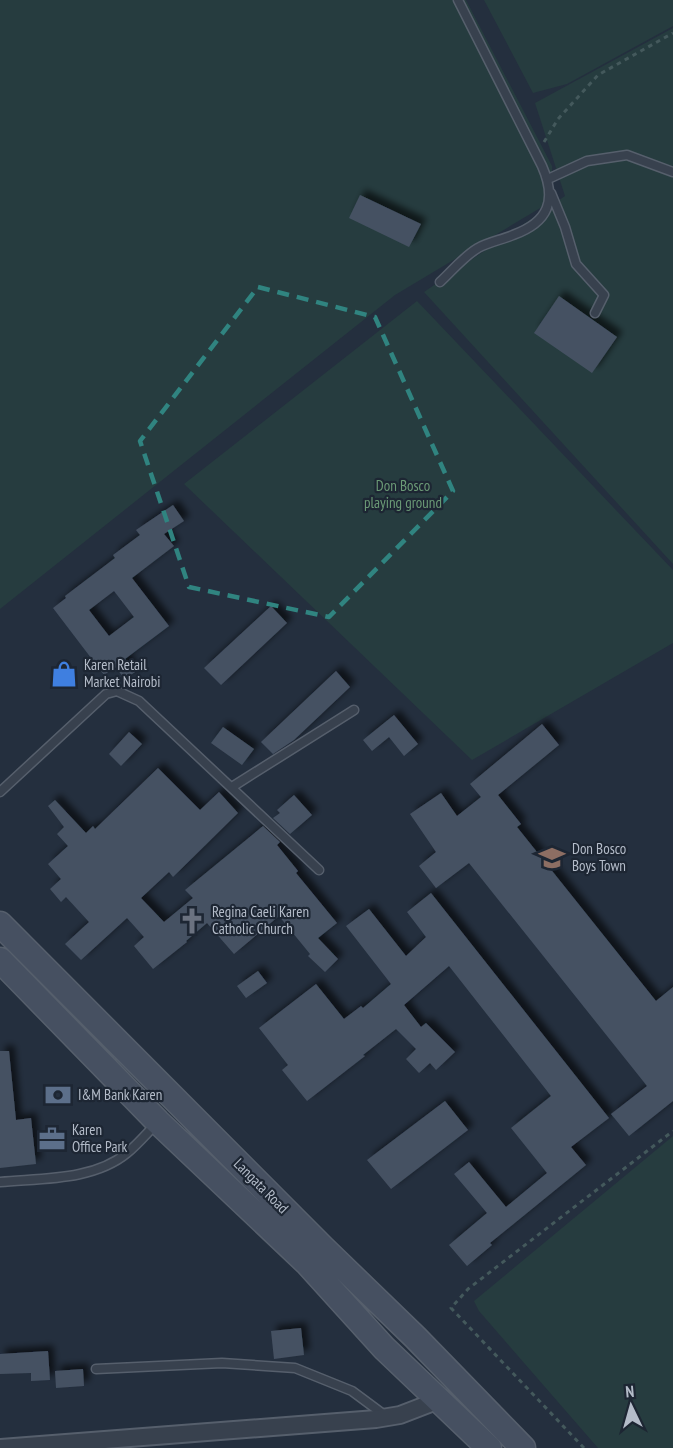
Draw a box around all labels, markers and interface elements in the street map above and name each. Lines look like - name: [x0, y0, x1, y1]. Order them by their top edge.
- park label: Don Bosco playing ground: [364, 476, 442, 512]
- place label: Karen Retail Market Nairobi: [84, 655, 161, 691]
- shop icon: Karen Retail Market Nairobi: [49, 659, 79, 689]
- place label: Don Bosco Boys Town: [572, 839, 626, 875]
- school or university icon: Don Bosco Boys Town: [537, 843, 567, 873]
- place label: Regina Caeli Karen Catholic Church: [212, 902, 309, 938]
- church icon: Regina Caeli Karen Catholic Church: [177, 906, 207, 936]
- bank icon: I&M Bank Karen: [43, 1080, 73, 1110]
- place label: I&M Bank Karen: [78, 1085, 162, 1104]
- place label: Karen Office Park: [72, 1120, 128, 1156]
- office icon: Karen Office Park: [37, 1124, 67, 1154]
- street label: Langata Road: [230, 1154, 293, 1217]
- north arrow: [601, 1376, 661, 1436]
- text: N: [625, 1381, 635, 1401]

